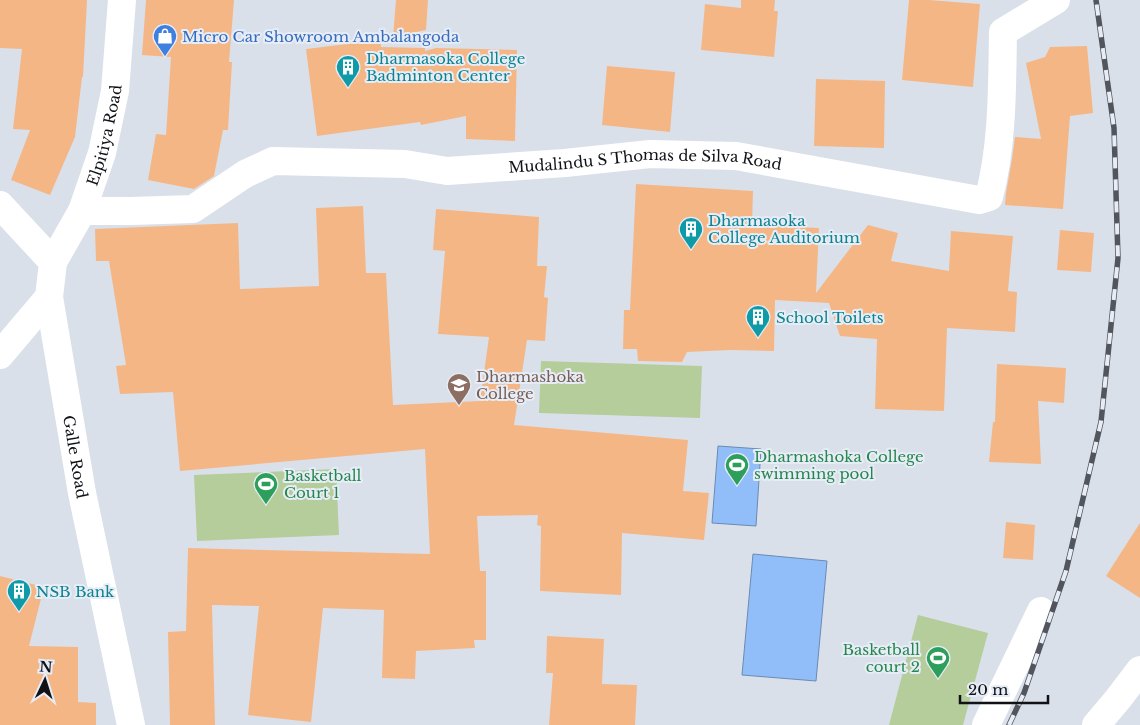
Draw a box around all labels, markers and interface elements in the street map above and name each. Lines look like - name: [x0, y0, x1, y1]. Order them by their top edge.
- shop icon: Micro Car Showroom Ambalangoda: [152, 23, 178, 57]
- place label: Micro Car Showroom Ambalangoda: [182, 27, 460, 46]
- place label: Dharmasoka College Badminton Center: [366, 49, 525, 85]
- building icon: Dharmasoka College Badminton Center: [335, 54, 361, 88]
- street label: Elpitiya Road: [82, 84, 125, 188]
- street label: Mudalindu S Thomas de Silva Road: [508, 144, 783, 176]
- place label: Dharmasoka College Auditorium: [708, 211, 860, 247]
- building icon: Dharmasoka College Auditorium: [678, 216, 704, 250]
- building icon: School Toilets: [745, 304, 771, 338]
- place label: School Toilets: [776, 308, 884, 327]
- place label: Dharmashoka College: [476, 367, 584, 403]
- school or university icon: Dharmashoka College: [446, 372, 472, 406]
- street label: Galle Road: [60, 414, 92, 500]
- place label: Dharmashoka College swimming pool: [754, 447, 924, 483]
- sports icon: Dharmashoka College swimming pool: [724, 452, 750, 486]
- place label: Basketball Court 1: [284, 466, 362, 502]
- sports icon: Basketball Court 1: [253, 471, 279, 505]
- building icon: NSB Bank: [6, 578, 32, 612]
- place label: NSB Bank: [36, 582, 115, 601]
- place label: Basketball court 2: [843, 640, 920, 676]
- sports icon: Basketball court 2: [925, 645, 951, 679]
- north arrow: [20, 655, 70, 705]
- text: N: [39, 658, 53, 676]
- scale bar: [960, 672, 1048, 704]
- text: 20 m: [968, 680, 1008, 699]

